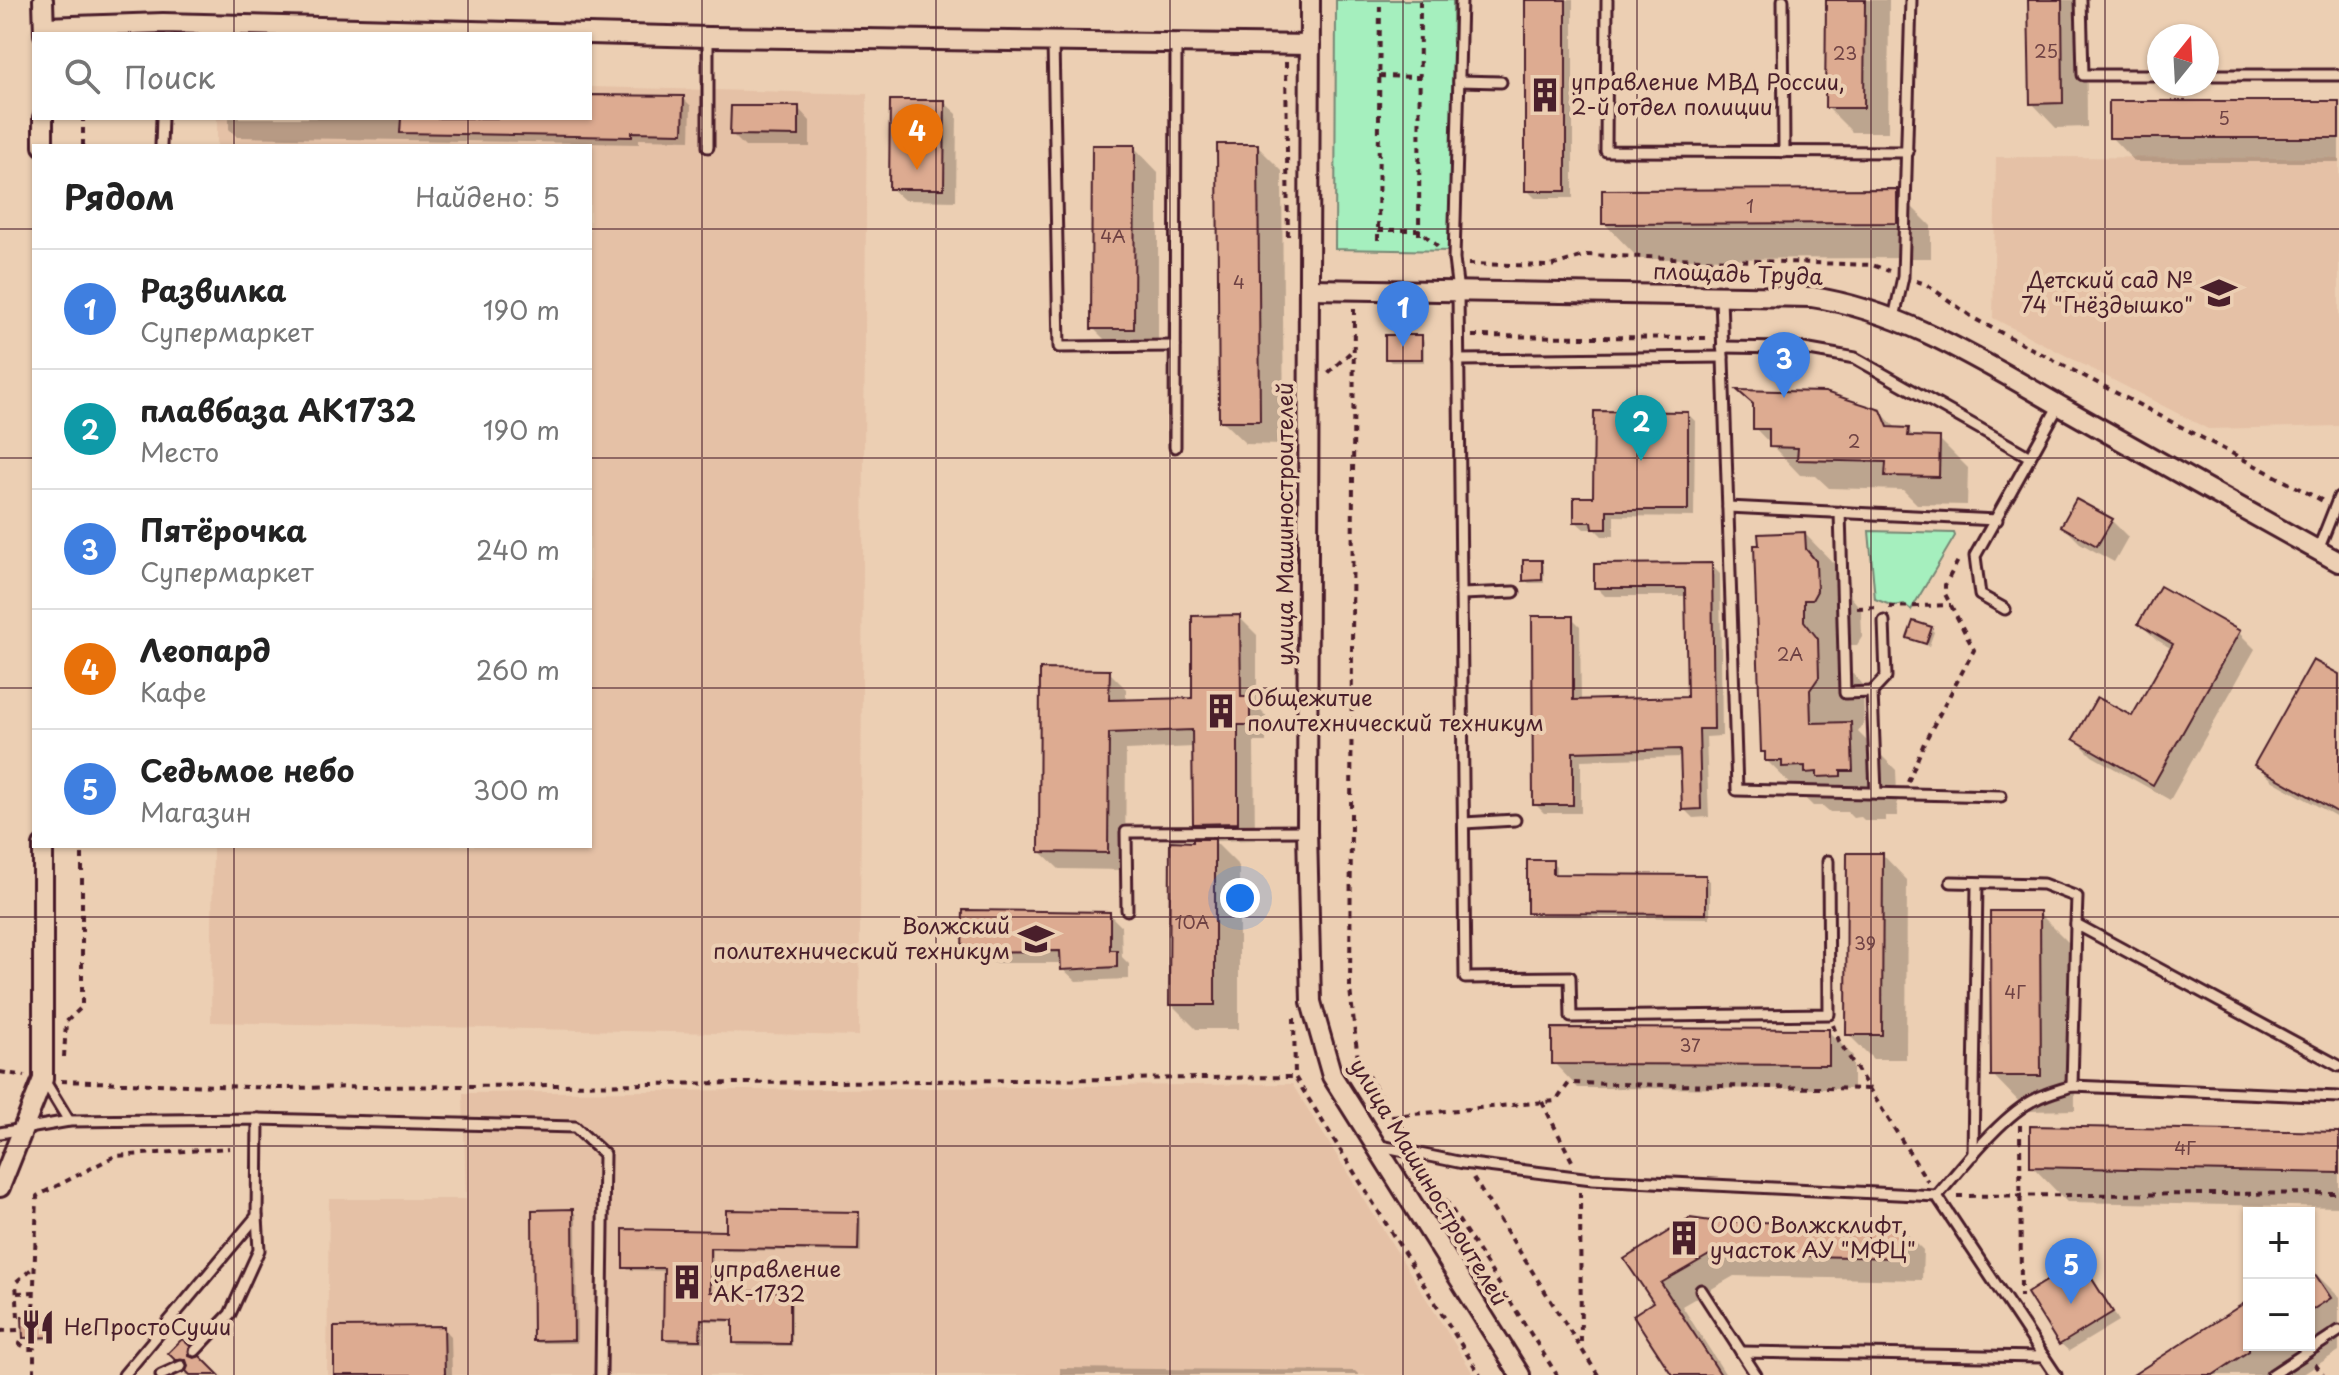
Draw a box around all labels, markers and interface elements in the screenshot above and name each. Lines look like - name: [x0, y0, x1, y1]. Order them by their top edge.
- north arrow: [2147, 24, 2219, 96]
- search box: [32, 32, 592, 120]
- house number: 25: [2034, 37, 2058, 64]
- house number: 23: [1833, 39, 1857, 66]
- icon: search: [60, 54, 104, 98]
- text: Поиск: [124, 54, 215, 99]
- place label: управление МВД России, 2-й отдел полиции: [1571, 64, 1845, 122]
- building icon: управление МВД России, 2-й отдел полиции: [1526, 76, 1564, 114]
- pin: 4: [891, 104, 943, 170]
- house number: 5: [2218, 104, 2230, 131]
- text: Рядом: [64, 170, 175, 222]
- text: Найдено: 5: [415, 177, 560, 216]
- house number: 1: [1746, 192, 1754, 219]
- house number: 4А: [1100, 222, 1126, 249]
- street label: площадь Труда: [1653, 253, 1824, 292]
- place label: Детский сад № 74 "Гнёздышко": [2021, 262, 2193, 320]
- text: Развилка: [140, 267, 287, 312]
- house number: 4: [1233, 268, 1245, 295]
- school or university icon: Детский сад № 74 "Гнёздышко": [2200, 274, 2238, 312]
- pin: 1: [1377, 281, 1429, 347]
- text: 1: [84, 290, 96, 329]
- text: 190 m: [483, 290, 560, 329]
- text: Супермаркет: [140, 312, 314, 351]
- pin: 3: [1758, 332, 1810, 398]
- street label: улица Машиностроителей: [1267, 382, 1300, 666]
- text: плавбаза АК1732: [140, 387, 416, 432]
- pin: 2: [1615, 395, 1667, 461]
- text: 2: [81, 410, 99, 449]
- text: 190 m: [483, 410, 560, 449]
- house number: 2: [1848, 427, 1860, 454]
- text: Место: [140, 432, 219, 471]
- text: Пятёрочка: [140, 507, 307, 552]
- text: 3: [81, 530, 99, 569]
- text: 240 m: [476, 530, 560, 569]
- text: Супермаркет: [140, 552, 314, 591]
- text: Леопард: [140, 627, 271, 672]
- house number: 2А: [1777, 640, 1803, 667]
- text: 4: [81, 650, 99, 689]
- text: 260 m: [476, 650, 560, 689]
- text: Кафе: [140, 672, 207, 711]
- place label: Общежитие политехнический техникум: [1247, 680, 1544, 738]
- building icon: Общежитие политехнический техникум: [1202, 692, 1240, 730]
- text: Седьмое небо: [140, 747, 354, 792]
- text: 5: [82, 770, 98, 809]
- text: 300 m: [473, 770, 560, 809]
- text: Магазин: [140, 792, 251, 831]
- your location: [1220, 878, 1260, 918]
- place label: Волжский политехнический техникум: [713, 908, 1010, 966]
- house number: 10А: [1174, 908, 1210, 935]
- school or university icon: Волжский политехнический техникум: [1017, 920, 1055, 958]
- house number: 39: [1854, 929, 1876, 956]
- house number: 4Г: [2004, 978, 2026, 1005]
- house number: 37: [1679, 1031, 1701, 1058]
- street label: улица Машиностроителей: [1343, 1051, 1518, 1311]
- house number: 4Г: [2174, 1134, 2196, 1161]
- place label: ООО Волжсклифт, участок АУ "МФЦ": [1710, 1207, 1916, 1265]
- map controls: [2243, 1207, 2315, 1351]
- button: +: [2243, 1207, 2315, 1279]
- building icon: ООО Волжсклифт, участок АУ "МФЦ": [1665, 1219, 1703, 1257]
- pin: 5: [2045, 1238, 2097, 1304]
- place label: управление AK-1732: [713, 1251, 841, 1309]
- building icon: управление AK-1732: [668, 1263, 706, 1301]
- button: −: [2243, 1279, 2315, 1351]
- restaurant icon: НеПростоСуши: [19, 1308, 57, 1346]
- place label: НеПростоСуши: [64, 1309, 231, 1342]

